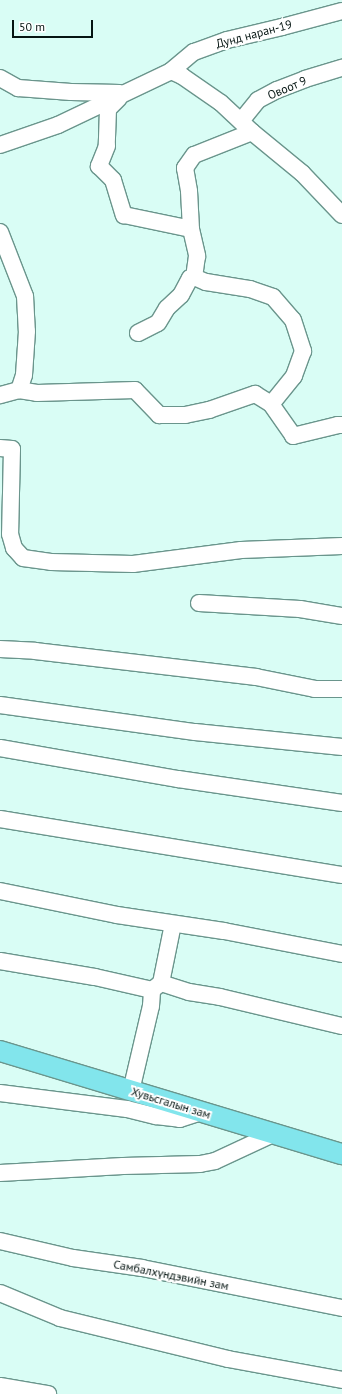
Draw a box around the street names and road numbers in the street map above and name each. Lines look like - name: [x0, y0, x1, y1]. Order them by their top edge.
- street label: Дунд наран-19: [214, 17, 294, 51]
- street label: Овоот 9: [265, 73, 309, 103]
- street label: Хувьсгалын зам: [130, 1084, 212, 1122]
- street label: Самбалхүндэвийн зам: [112, 1257, 230, 1293]

